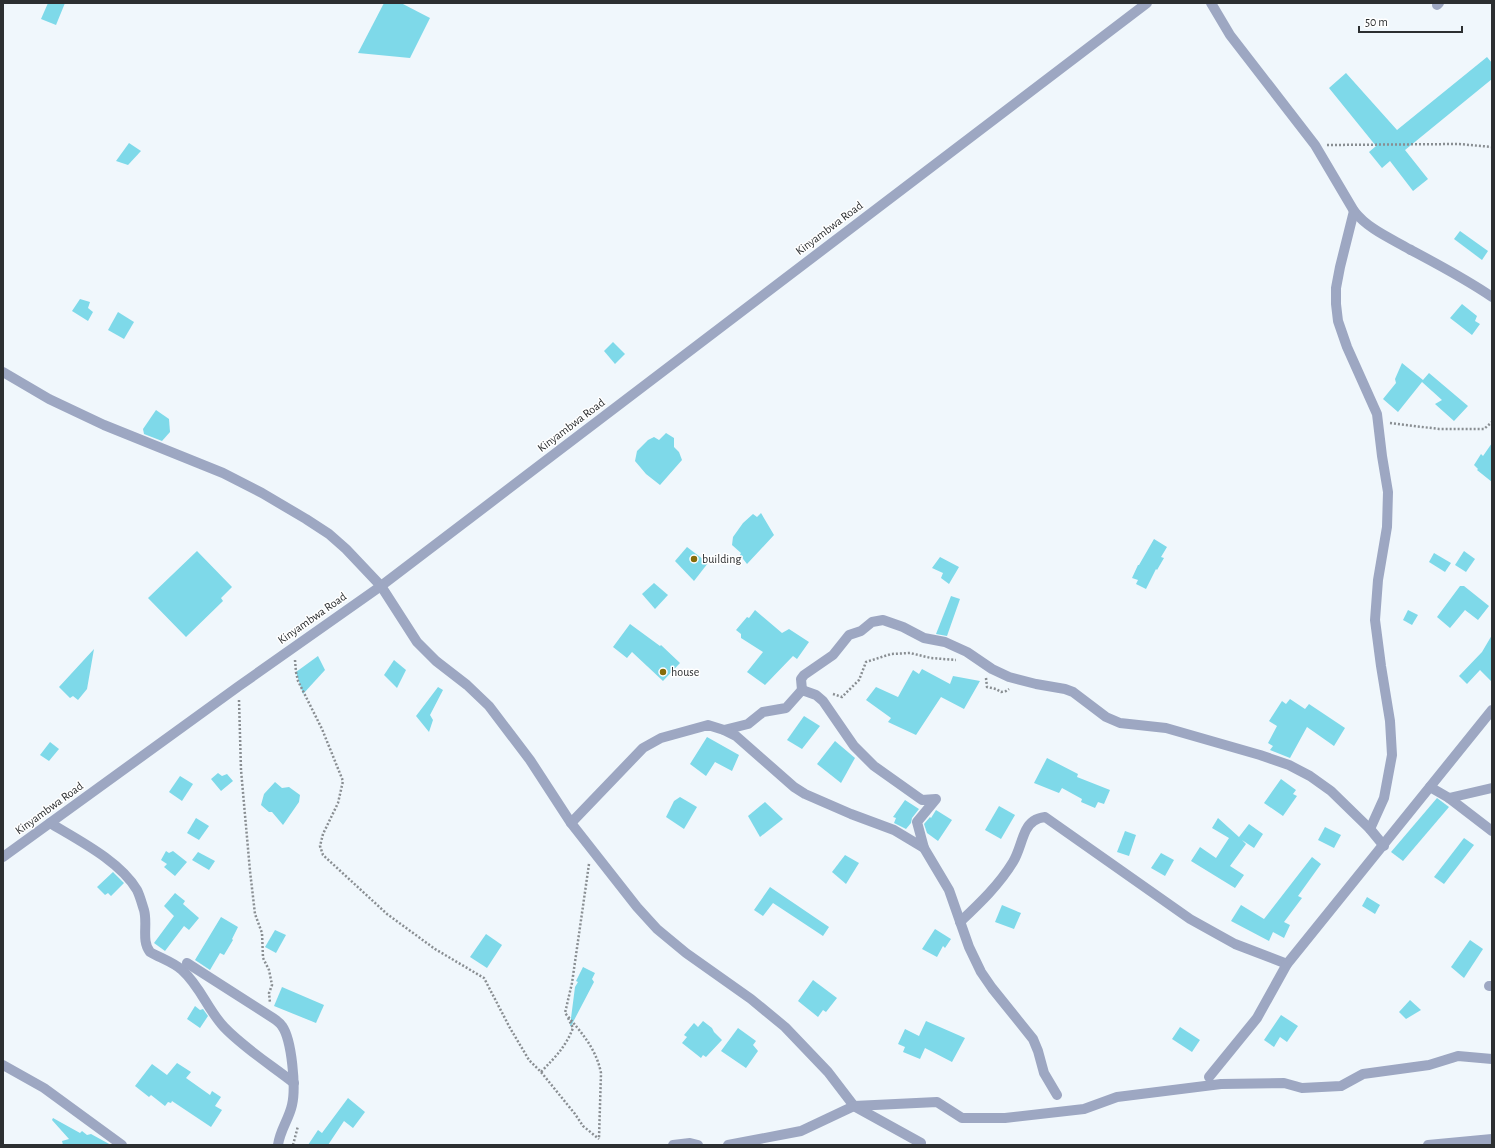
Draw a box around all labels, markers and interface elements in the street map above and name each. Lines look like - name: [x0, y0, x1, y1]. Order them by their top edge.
- scale bar: [1359, 8, 1462, 34]
- text: 50 m: [1365, 16, 1388, 28]
- street label: Kinyambwa Road: [793, 199, 865, 258]
- street label: Kinyambwa Road: [535, 396, 607, 455]
- place label: building: [702, 553, 741, 565]
- marker: building: [689, 554, 699, 564]
- street label: Kinyambwa Road: [276, 590, 349, 647]
- place label: house: [671, 666, 699, 678]
- marker: house: [658, 667, 668, 677]
- street label: Kinyambwa Road: [13, 779, 86, 837]

